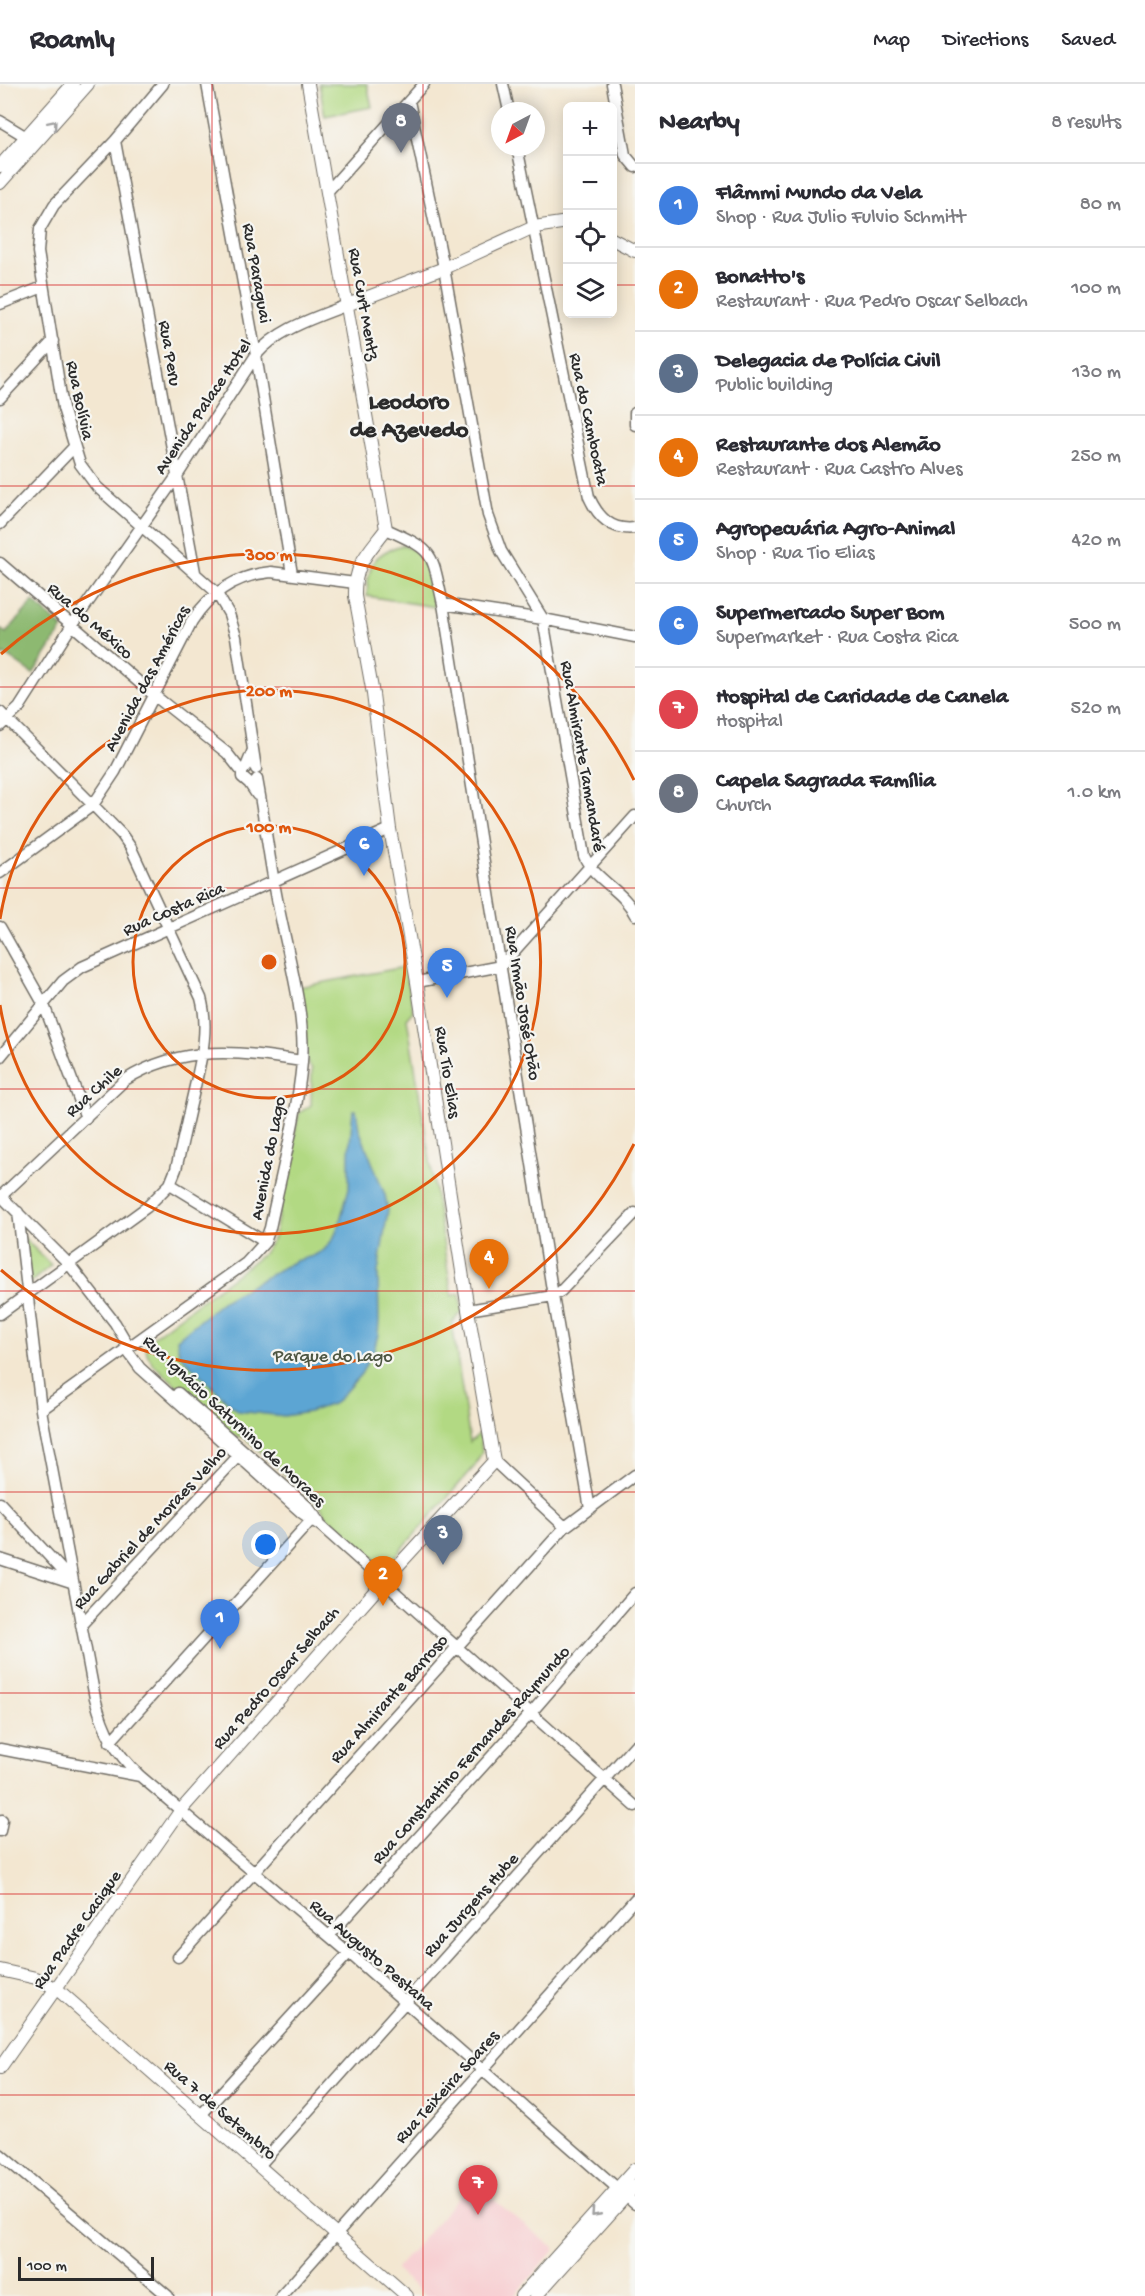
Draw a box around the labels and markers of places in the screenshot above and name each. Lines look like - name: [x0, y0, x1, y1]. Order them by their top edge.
- pin: 8: [382, 104, 420, 153]
- pin: 6: [344, 826, 384, 876]
- pin: 5: [428, 948, 466, 998]
- centre of rings: [259, 952, 279, 972]
- pin: 4: [470, 1240, 508, 1289]
- pin: 3: [424, 1516, 462, 1565]
- pin: 2: [364, 1556, 403, 1606]
- pin: 1: [200, 1600, 240, 1649]
- pin: 7: [458, 2166, 498, 2215]

